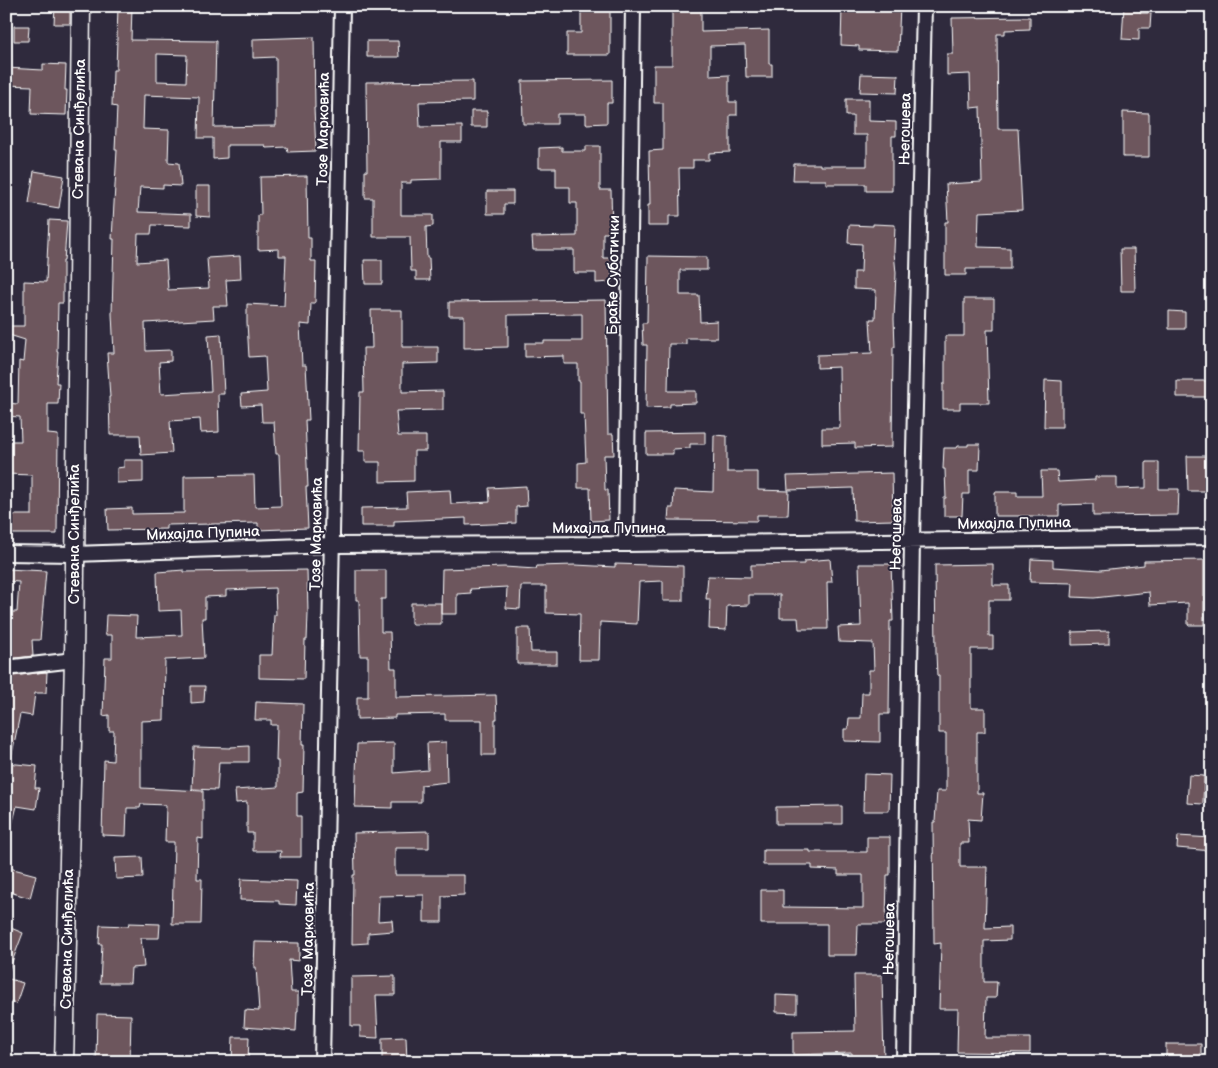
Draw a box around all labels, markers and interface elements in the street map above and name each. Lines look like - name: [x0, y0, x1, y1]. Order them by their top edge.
- street label: Стевана Синђелића: [69, 59, 90, 199]
- street label: Тозе Марковића: [313, 72, 334, 186]
- street label: Његошева: [895, 92, 916, 166]
- street label: Браће Суботички: [603, 215, 624, 335]
- street label: Стевана Синђелића: [65, 464, 84, 604]
- street label: Тозе Марковића: [306, 477, 327, 591]
- street label: Његошева: [886, 497, 907, 571]
- street label: Михајла Пупина: [957, 513, 1071, 534]
- street label: Михајла Пупина: [552, 519, 666, 538]
- street label: Михајла Пупина: [146, 522, 260, 545]
- street label: Стевана Синђелића: [57, 869, 78, 1009]
- street label: Тозе Марковића: [298, 882, 319, 996]
- street label: Његошева: [879, 902, 900, 976]

